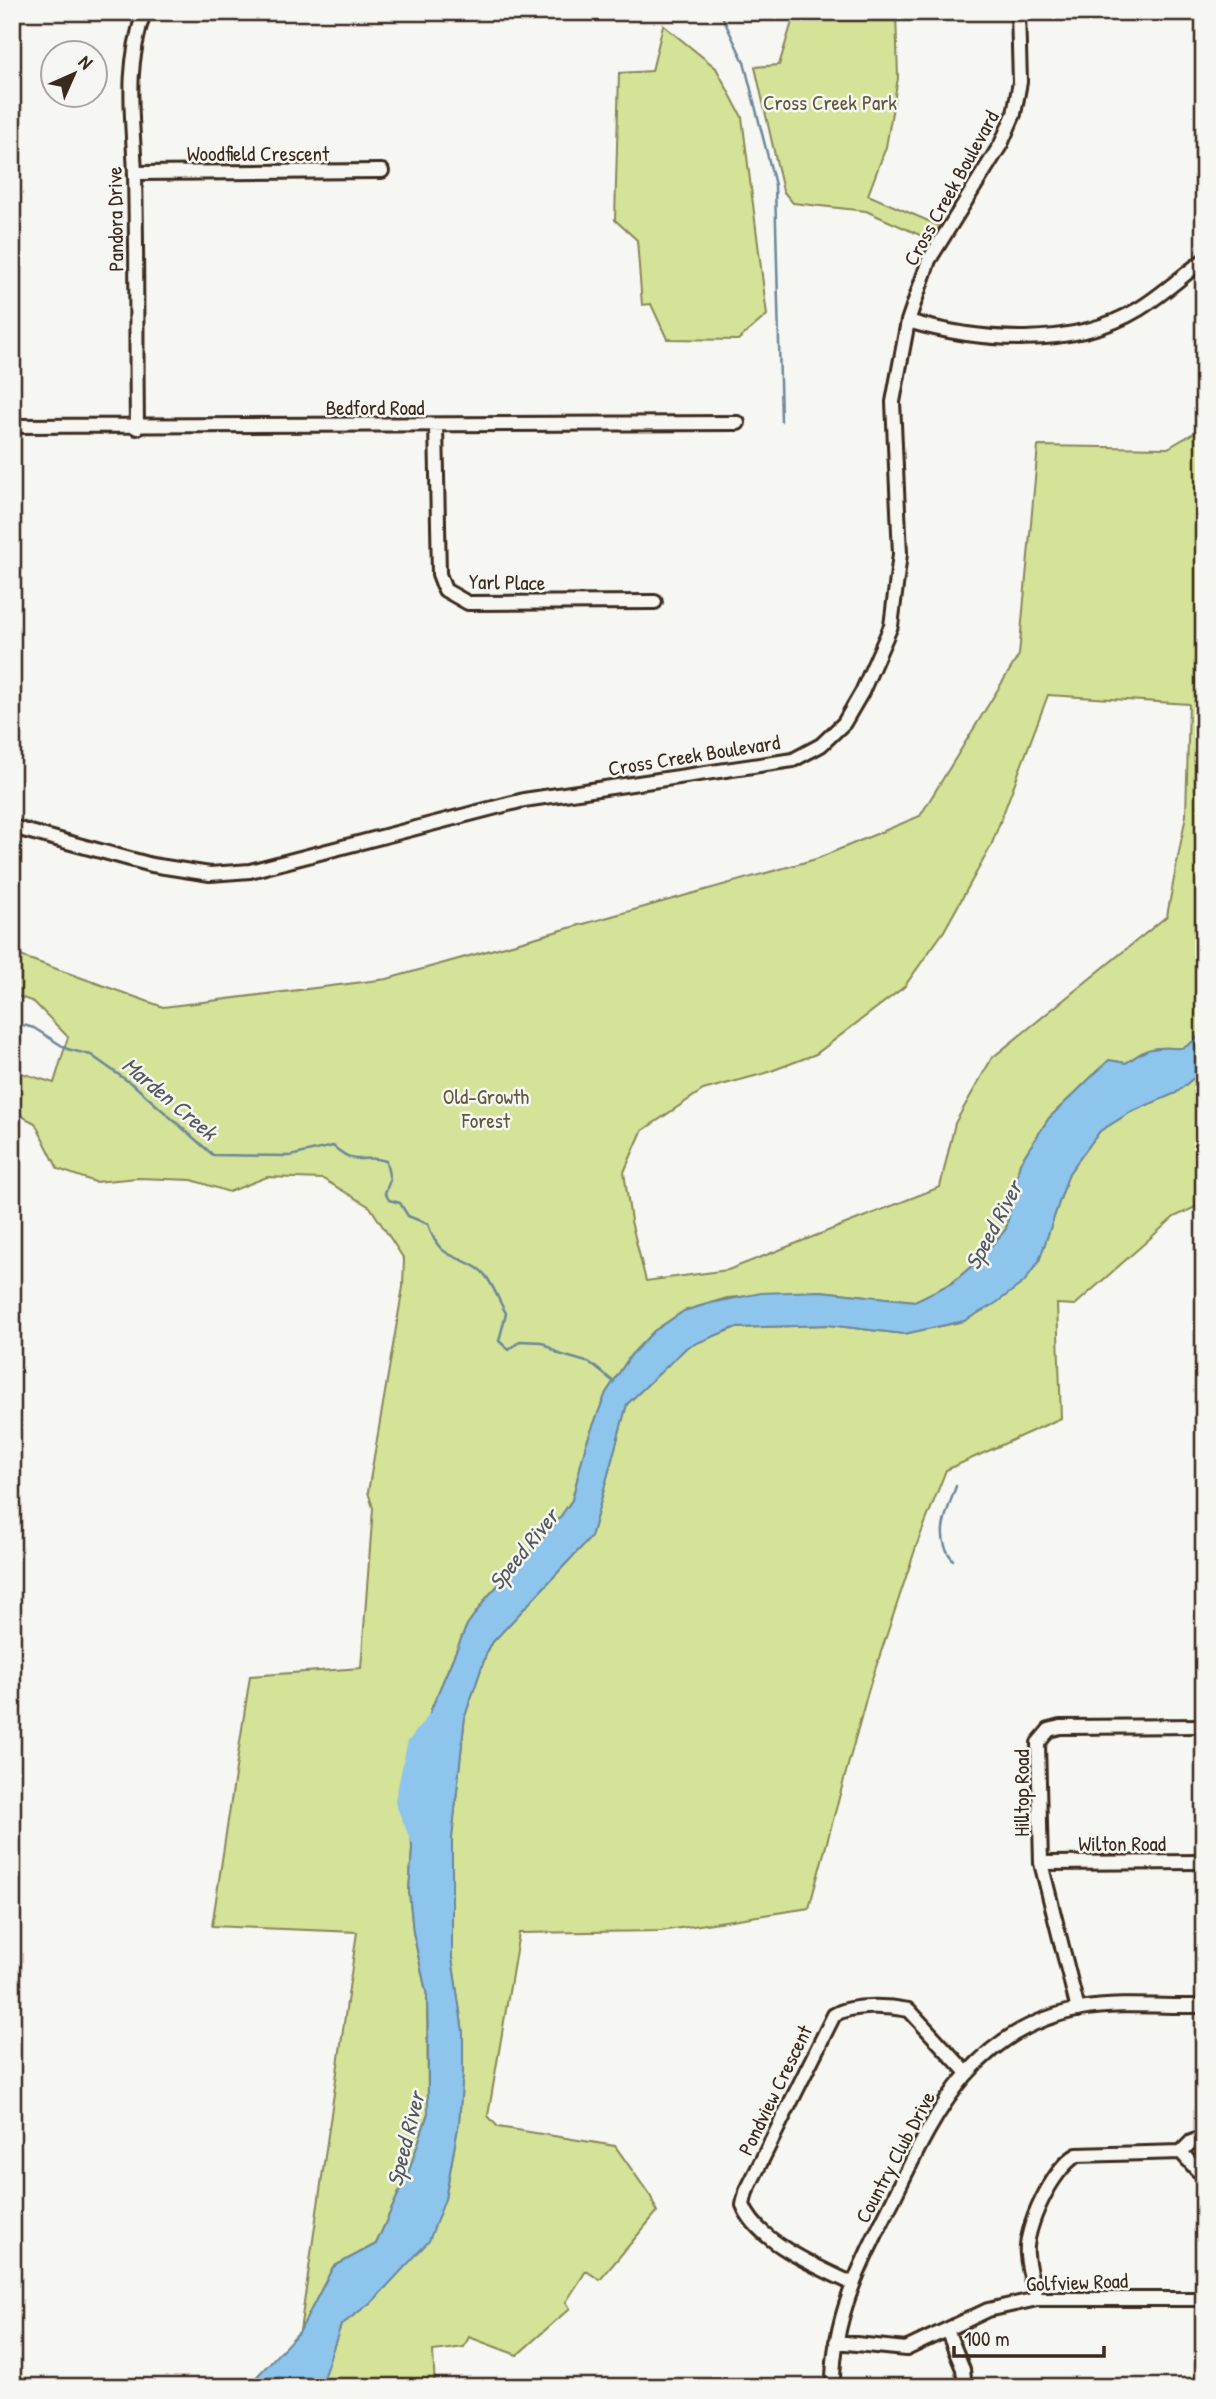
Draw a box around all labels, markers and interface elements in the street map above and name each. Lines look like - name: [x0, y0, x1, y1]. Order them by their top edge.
- north arrow: [38, 38, 108, 108]
- text: N: [73, 49, 99, 75]
- park label: Cross Creek Park: [763, 88, 897, 117]
- street label: Cross Creek Boulevard: [896, 105, 1006, 271]
- street label: Woodfield Crescent: [187, 139, 330, 168]
- street label: Pandora Drive: [100, 166, 130, 272]
- street label: Bedford Road: [326, 393, 424, 422]
- street label: Yarl Place: [469, 567, 545, 597]
- street label: Cross Creek Boulevard: [606, 727, 782, 783]
- water label: Marden Creek: [116, 1049, 226, 1148]
- park label: Old-Growth Forest: [443, 1082, 529, 1135]
- water label: Speed River: [957, 1173, 1032, 1275]
- water label: Speed River: [481, 1500, 568, 1597]
- street label: Hilltop Road: [1007, 1749, 1036, 1837]
- street label: Wilton Road: [1078, 1829, 1166, 1858]
- street label: Pondview Crescent: [731, 2019, 819, 2160]
- water label: Speed River: [378, 2086, 433, 2189]
- street label: Country Club Drive: [848, 2086, 942, 2228]
- street label: Golfview Road: [1025, 2266, 1129, 2298]
- scale bar: [954, 2315, 1104, 2359]
- text: 100 m: [964, 2324, 1010, 2353]

